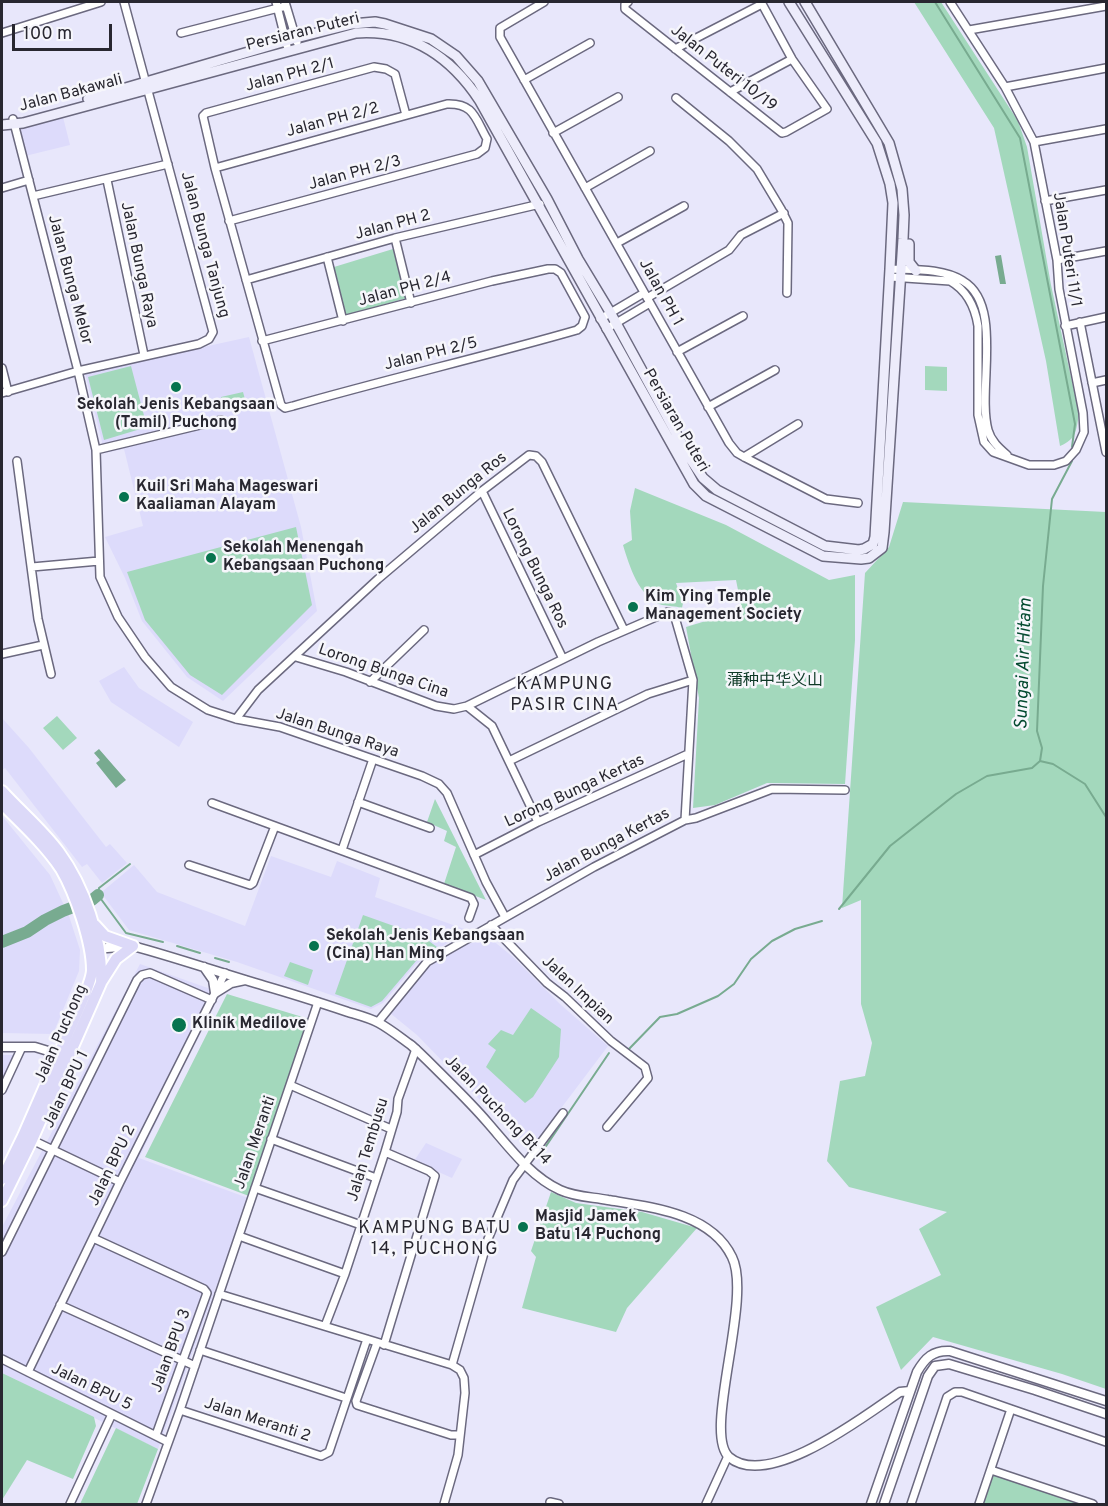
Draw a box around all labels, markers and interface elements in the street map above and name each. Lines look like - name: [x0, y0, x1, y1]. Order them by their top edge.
- street label: Persiaran Puteri: [244, 10, 362, 56]
- scale bar: [15, 12, 116, 50]
- street label: Jalan Puteri 10/19: [666, 21, 780, 117]
- text: 100 m: [23, 23, 72, 46]
- street label: Jalan PH 2/1: [243, 55, 337, 97]
- street label: Jalan Bakawali: [17, 71, 125, 117]
- street label: Jalan PH 2/2: [285, 99, 381, 143]
- street label: Jalan PH 2/3: [307, 152, 403, 196]
- street label: Jalan Bunga Tanjung: [175, 170, 233, 320]
- street label: Jalan Puteri 11/1: [1047, 191, 1085, 309]
- street label: Jalan Bunga Raya: [115, 200, 161, 330]
- street label: Jalan PH 2: [353, 207, 433, 245]
- street label: Jalan Bunga Melor: [42, 213, 96, 347]
- street label: Jalan PH 1: [634, 256, 686, 330]
- street label: Jalan PH 2/4: [356, 268, 454, 312]
- street label: Jalan PH 2/5: [382, 334, 480, 376]
- street label: Persiaran Puteri: [638, 366, 712, 476]
- marker: Sekolah Jenis Kebangsaan (Tamil) Puchong: [169, 380, 183, 394]
- place label: Sekolah Jenis Kebangsaan (Tamil) Puchong: [77, 396, 275, 434]
- street label: Jalan Bunga Ros: [407, 449, 511, 539]
- place label: Kuil Sri Maha Mageswari Kaaliaman Alayam: [136, 478, 318, 516]
- marker: Kuil Sri Maha Mageswari Kaaliaman Alayam: [117, 490, 131, 504]
- street label: Lorong Bunga Ros: [497, 506, 571, 632]
- place label: Sekolah Menengah Kebangsaan Puchong: [223, 539, 384, 577]
- marker: Sekolah Menengah Kebangsaan Puchong: [204, 551, 218, 565]
- place label: Kim Ying Temple Management Society: [645, 588, 802, 626]
- water label: Sungai Air Hitam: [1012, 598, 1038, 730]
- marker: Kim Ying Temple Management Society: [626, 600, 640, 614]
- street label: Lorong Bunga Cina: [315, 641, 451, 703]
- park label: 蒲种中华义山: [727, 672, 823, 692]
- district label: KAMPUNG PASIR CINA: [510, 674, 620, 716]
- street label: Jalan Bunga Raya: [273, 705, 401, 763]
- street label: Lorong Bunga Kertas: [502, 751, 648, 833]
- street label: Jalan Bunga Kertas: [541, 805, 673, 887]
- place label: Sekolah Jenis Kebangsaan (Cina) Han Ming: [326, 927, 525, 965]
- marker: Sekolah Jenis Kebangsaan (Cina) Han Ming: [307, 939, 321, 953]
- street label: Jalan Impian: [537, 953, 617, 1029]
- street label: Jalan Puchong: [32, 982, 92, 1086]
- place label: Klinik Medilove: [192, 1015, 307, 1035]
- marker: Klinik Medilove: [170, 1016, 188, 1034]
- street label: Jalan BPU 1: [40, 1048, 94, 1132]
- street label: Jalan Puchong Bt 14: [440, 1052, 554, 1170]
- street label: Jalan Meranti: [231, 1094, 281, 1192]
- street label: Jalan Tembusu: [344, 1096, 394, 1204]
- street label: Jalan BPU 2: [85, 1122, 141, 1210]
- place label: Masjid Jamek Batu 14 Puchong: [535, 1208, 661, 1246]
- district label: KAMPUNG BATU 14, PUCHONG: [358, 1218, 512, 1260]
- marker: Masjid Jamek Batu 14 Puchong: [516, 1220, 530, 1234]
- street label: Jalan BPU 3: [148, 1307, 196, 1395]
- street label: Jalan BPU 5: [47, 1360, 135, 1416]
- street label: Jalan Meranti 2: [201, 1395, 313, 1447]

